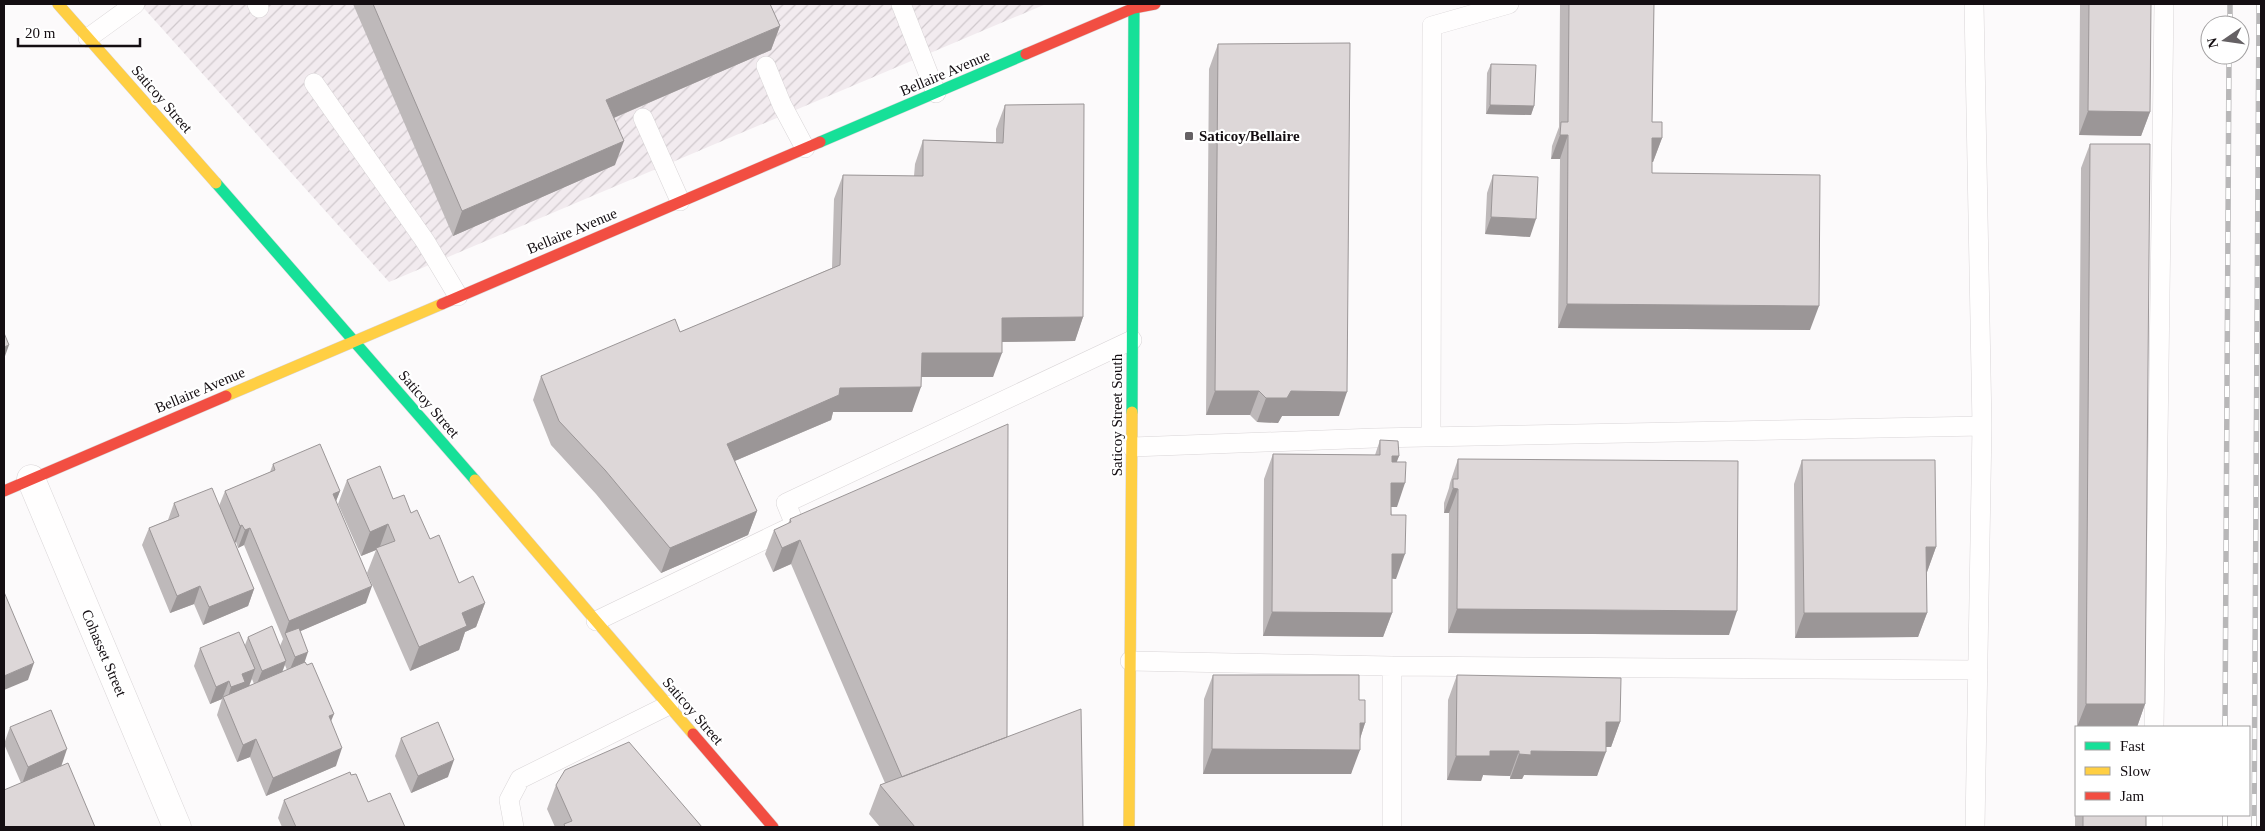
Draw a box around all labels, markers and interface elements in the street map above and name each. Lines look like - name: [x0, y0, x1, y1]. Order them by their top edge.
- scale bar: [18, 15, 140, 47]
- north arrow: [2200, 15, 2250, 65]
- text: 20 m: [25, 25, 56, 41]
- text: N: [2204, 36, 2221, 49]
- street label: Bellaire Avenue: [898, 47, 993, 99]
- street label: Saticoy Street: [128, 62, 196, 136]
- place label: Saticoy/Bellaire: [1199, 128, 1300, 144]
- marker: Saticoy/Bellaire: [1183, 130, 1195, 142]
- street label: Bellaire Avenue: [525, 205, 620, 257]
- street label: Saticoy Street South: [1109, 353, 1125, 476]
- street label: Bellaire Avenue: [153, 364, 248, 416]
- street label: Saticoy Street: [395, 367, 463, 441]
- street label: Cohasset Street: [78, 607, 130, 700]
- street label: Saticoy Street: [659, 674, 727, 748]
- legend: [2075, 726, 2250, 816]
- text: Fast: [2120, 738, 2146, 754]
- text: Slow: [2120, 763, 2151, 779]
- text: Jam: [2120, 788, 2144, 804]

